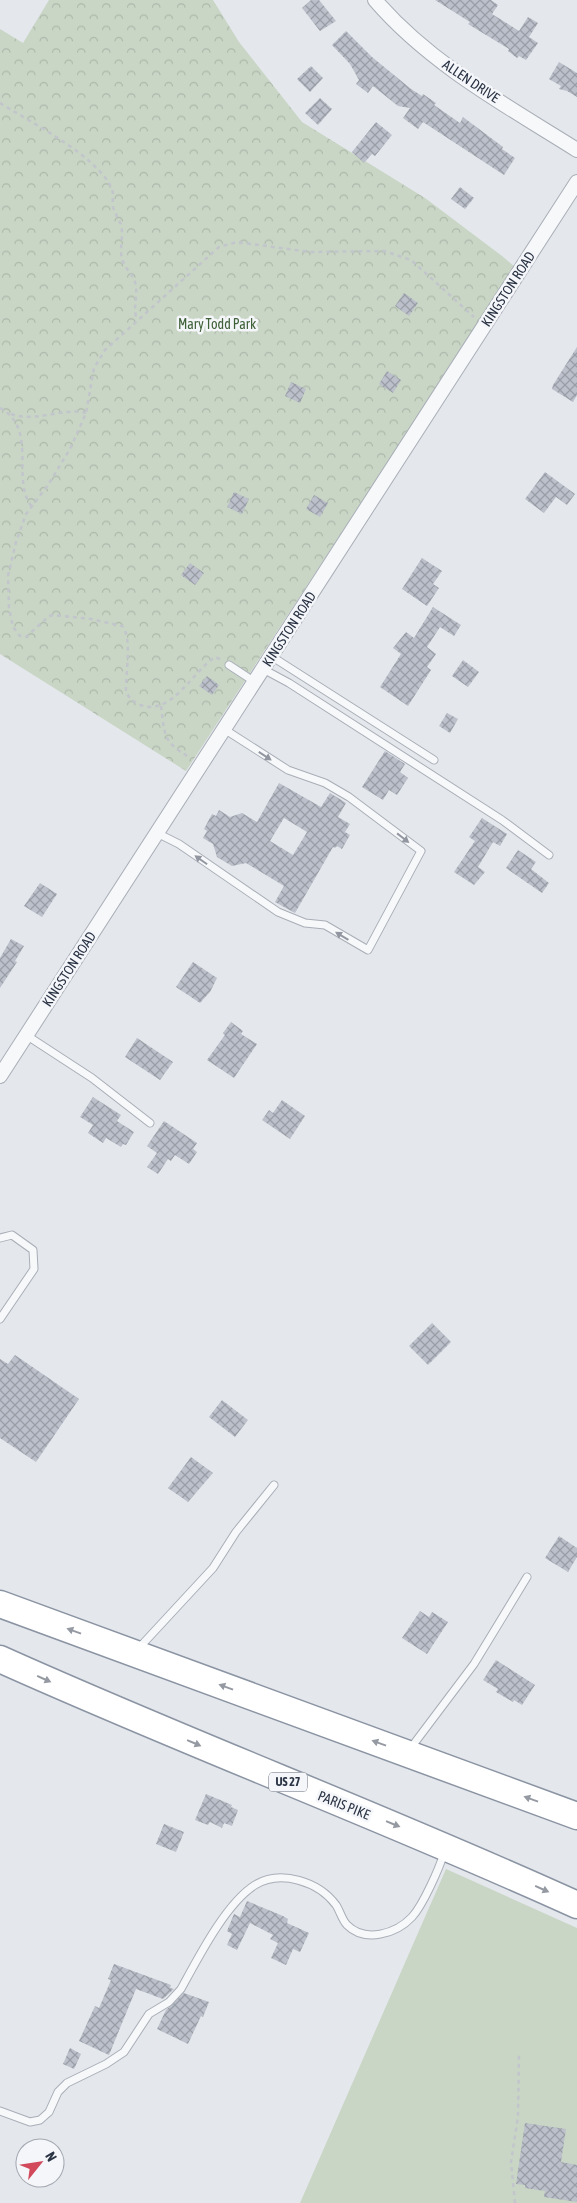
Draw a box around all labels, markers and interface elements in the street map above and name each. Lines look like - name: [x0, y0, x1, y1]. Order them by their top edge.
- street label: ALLEN DRIVE: [440, 56, 502, 106]
- street label: KINGSTON ROAD: [478, 248, 538, 329]
- park label: Mary Todd Park: [178, 316, 256, 332]
- street label: KINGSTON ROAD: [259, 588, 319, 669]
- one-way arrow: [258, 751, 272, 760]
- one-way arrow: [397, 833, 410, 843]
- one-way arrow: [195, 855, 208, 865]
- street label: KINGSTON ROAD: [39, 928, 99, 1009]
- one-way arrow: [336, 932, 349, 941]
- one-way arrow: [66, 1627, 81, 1635]
- one-way arrow: [37, 1676, 51, 1684]
- one-way arrow: [218, 1683, 233, 1691]
- one-way arrow: [187, 1739, 202, 1747]
- one-way arrow: [371, 1739, 386, 1747]
- road number: US 27: [269, 1772, 307, 1791]
- street label: PARIS PIKE: [316, 1787, 372, 1823]
- one-way arrow: [523, 1795, 538, 1803]
- one-way arrow: [386, 1821, 400, 1829]
- one-way arrow: [535, 1885, 549, 1893]
- north arrow: [15, 2138, 65, 2188]
- text: N: [42, 2149, 60, 2164]

